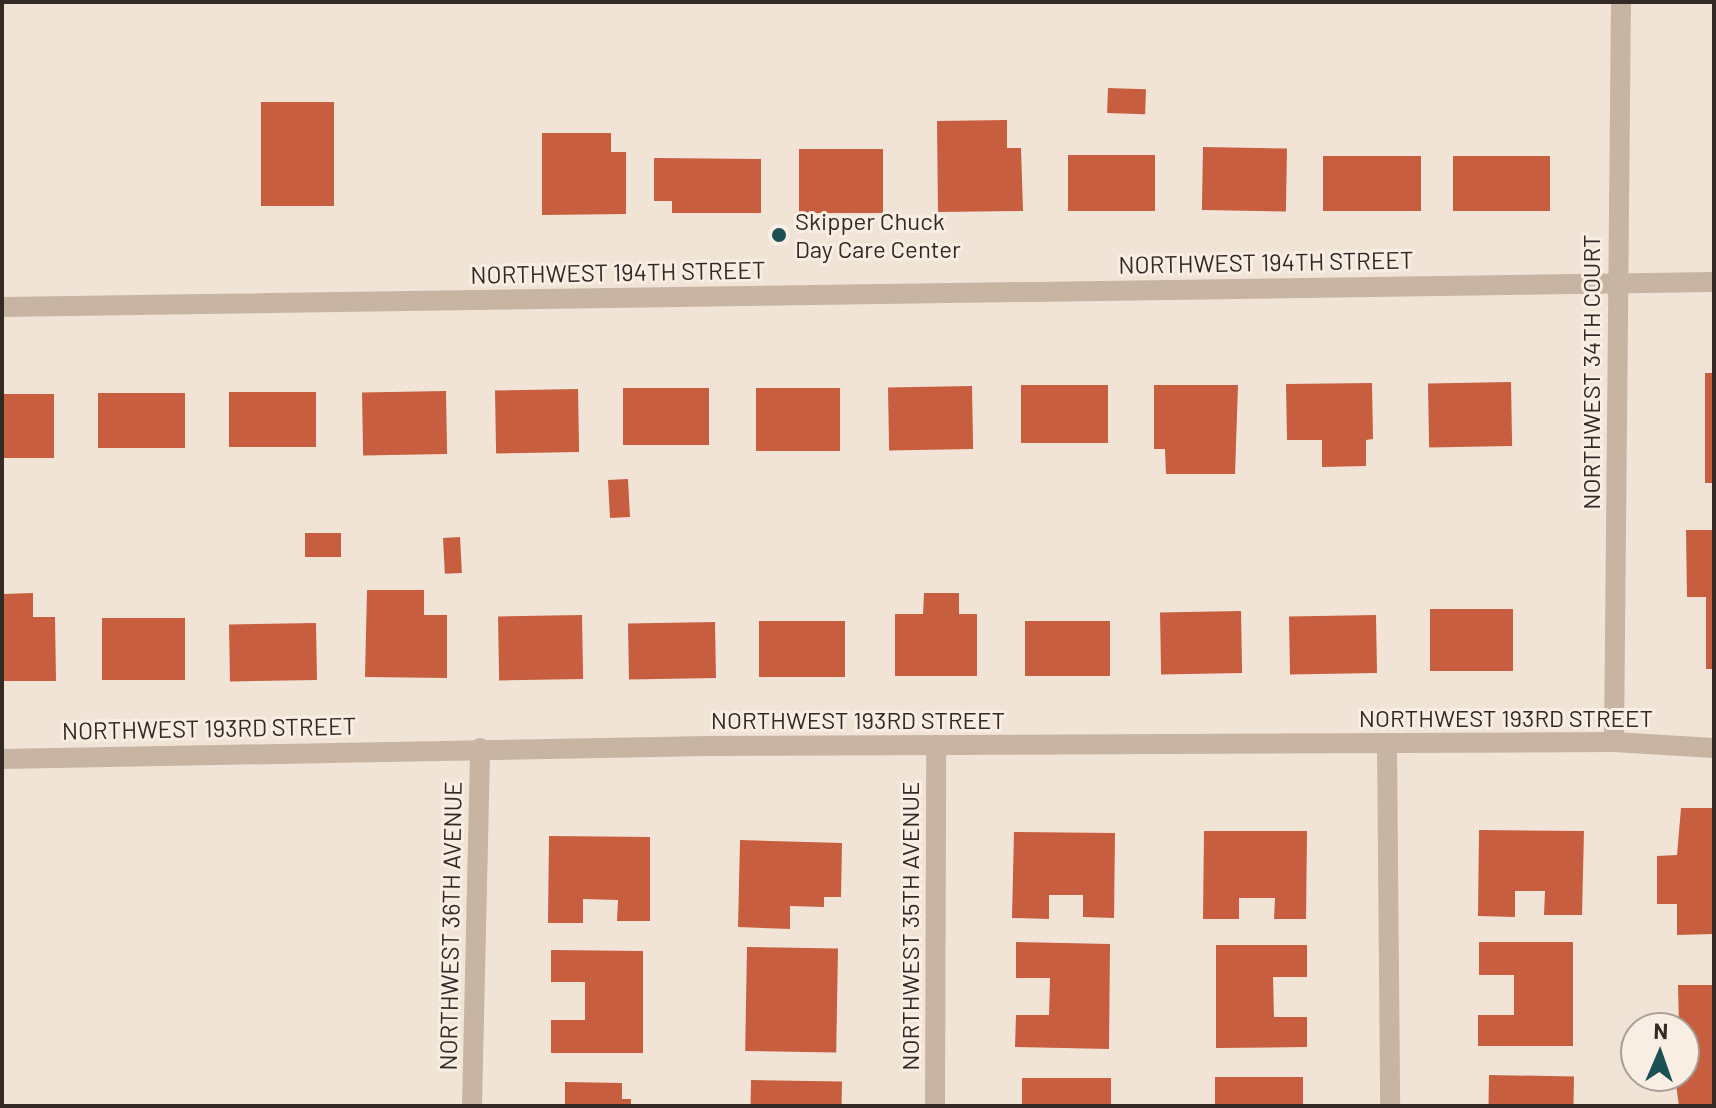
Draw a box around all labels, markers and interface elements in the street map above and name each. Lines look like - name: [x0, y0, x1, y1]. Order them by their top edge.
- place label: Skipper Chuck Day Care Center: [795, 207, 961, 263]
- marker: Skipper Chuck Day Care Center: [770, 226, 788, 244]
- street label: NORTHWEST 34TH COURT: [1577, 234, 1605, 510]
- street label: NORTHWEST 194TH STREET: [1118, 245, 1414, 279]
- street label: NORTHWEST 194TH STREET: [470, 255, 766, 289]
- street label: NORTHWEST 193RD STREET: [1359, 704, 1653, 732]
- street label: NORTHWEST 193RD STREET: [711, 706, 1005, 734]
- street label: NORTHWEST 193RD STREET: [62, 711, 356, 745]
- street label: NORTHWEST 36TH AVENUE: [433, 781, 467, 1071]
- street label: NORTHWEST 35TH AVENUE: [896, 781, 924, 1071]
- north arrow: [1620, 1012, 1700, 1092]
- text: N: [1653, 1017, 1669, 1043]

